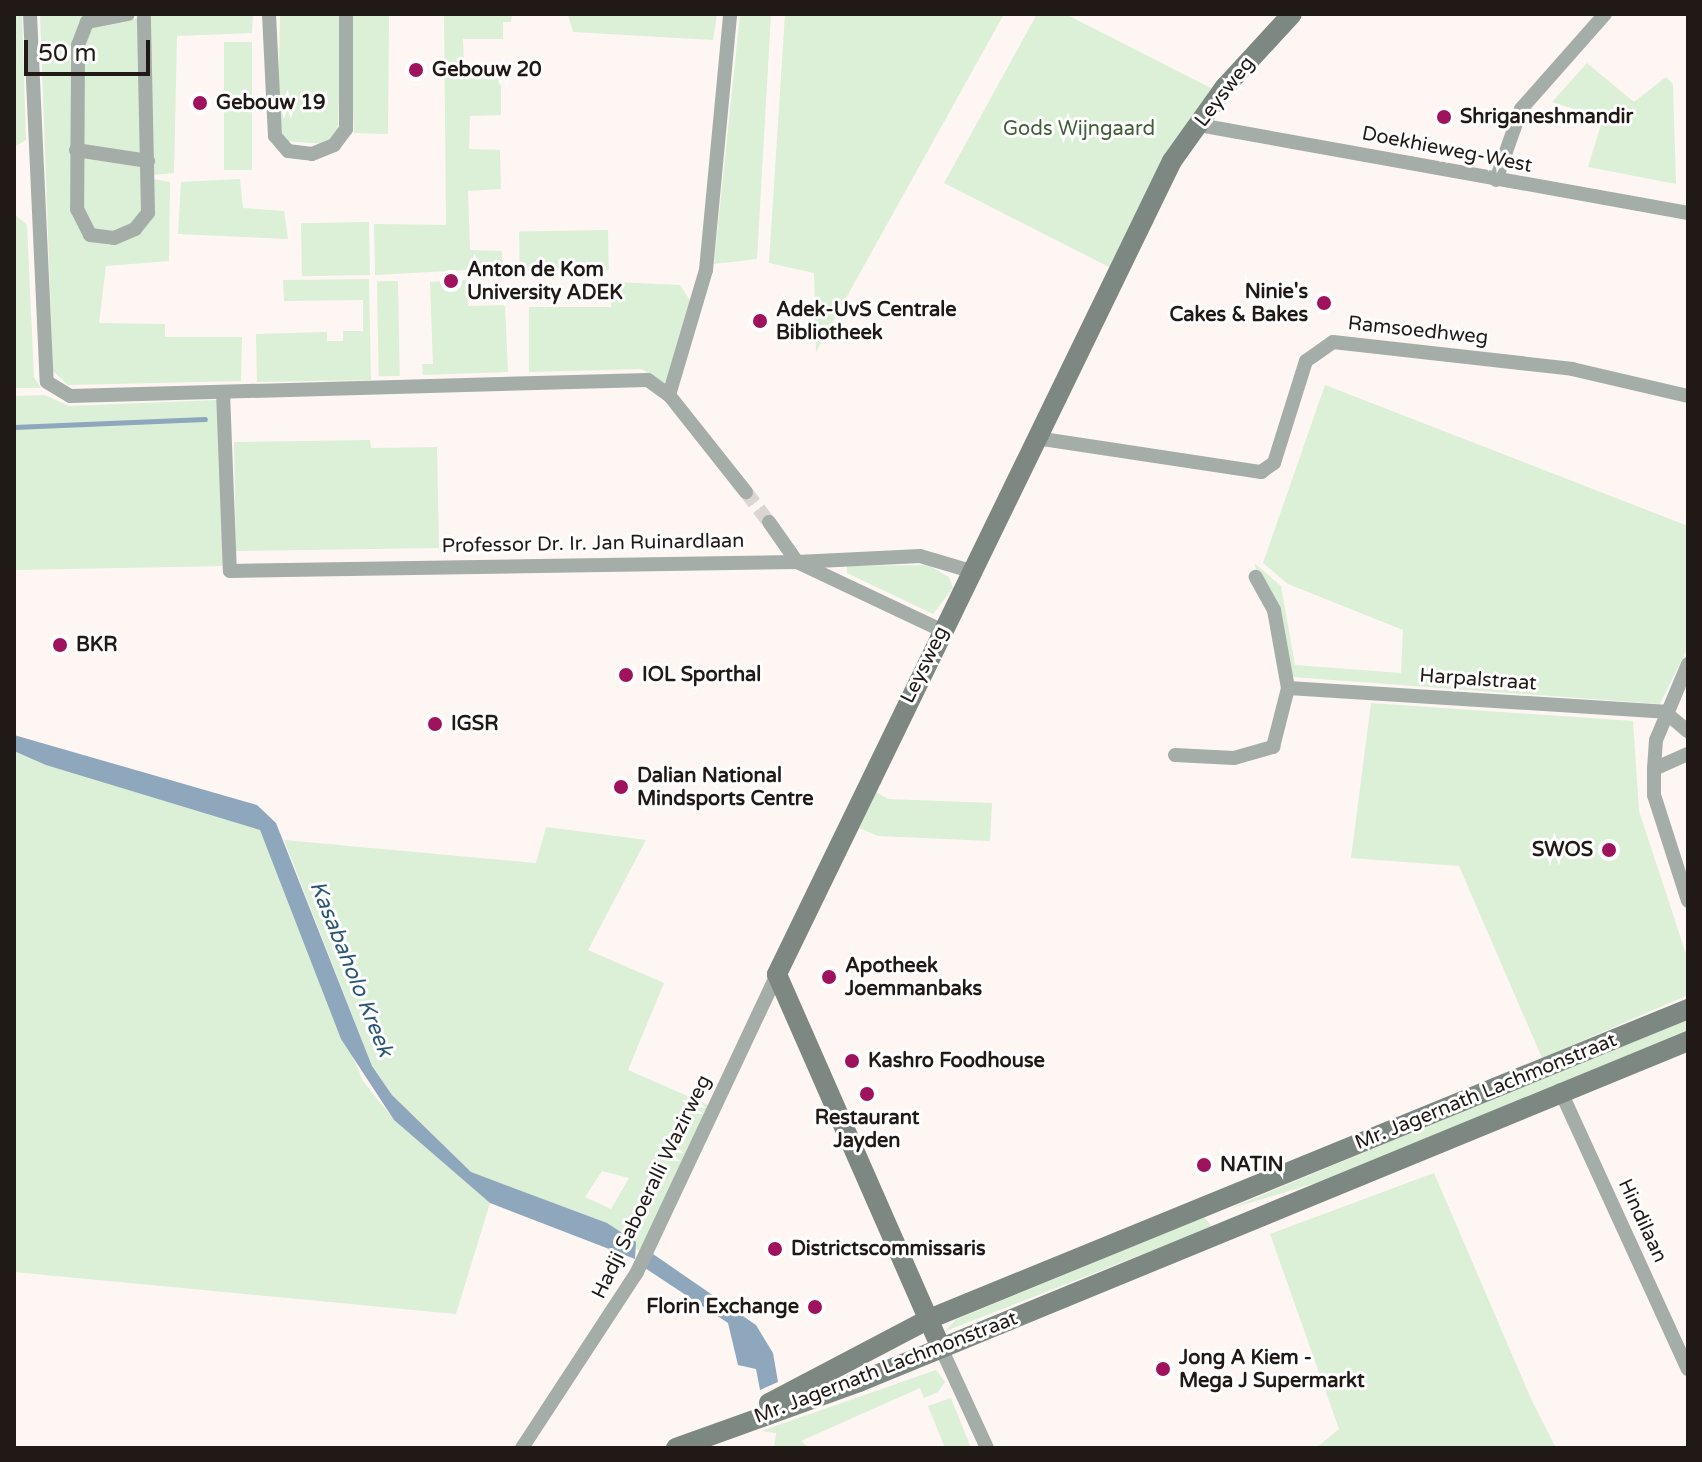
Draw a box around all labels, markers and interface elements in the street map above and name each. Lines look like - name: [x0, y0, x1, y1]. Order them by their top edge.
- scale bar: [28, 24, 154, 74]
- text: 50 m: [38, 39, 96, 68]
- street label: Leysweg: [1190, 52, 1260, 132]
- place label: Gebouw 20: [432, 58, 542, 82]
- marker: Gebouw 20: [407, 61, 425, 79]
- place label: Gebouw 19: [216, 91, 326, 115]
- marker: Gebouw 19: [191, 94, 209, 112]
- place label: Shriganeshmandir: [1460, 105, 1633, 129]
- marker: Shriganeshmandir: [1435, 108, 1453, 126]
- park label: Gods Wijngaard: [1003, 117, 1155, 141]
- street label: Doekhieweg-West: [1360, 122, 1534, 178]
- place label: Anton de Kom University ADEK: [467, 258, 623, 305]
- marker: Anton de Kom University ADEK: [442, 272, 460, 290]
- place label: Ninie's Cakes & Bakes: [1169, 280, 1308, 327]
- marker: Ninie's Cakes & Bakes: [1315, 294, 1333, 312]
- place label: Adek-UvS Centrale Bibliotheek: [776, 298, 956, 345]
- marker: Adek-UvS Centrale Bibliotheek: [751, 312, 769, 330]
- street label: Ramsoedhweg: [1347, 312, 1489, 350]
- street label: Professor Dr. Ir. Jan Ruinardlaan: [441, 529, 745, 559]
- street label: Leysweg: [896, 623, 954, 707]
- place label: BKR: [76, 633, 117, 657]
- marker: BKR: [51, 636, 69, 654]
- place label: IOL Sporthal: [642, 663, 761, 687]
- street label: Harpalstraat: [1419, 664, 1537, 696]
- marker: IOL Sporthal: [617, 666, 635, 684]
- place label: IGSR: [451, 712, 498, 736]
- marker: IGSR: [426, 715, 444, 733]
- place label: Dalian National Mindsports Centre: [637, 764, 814, 811]
- marker: Dalian National Mindsports Centre: [612, 778, 630, 796]
- place label: SWOS: [1532, 838, 1593, 862]
- marker: SWOS: [1600, 841, 1618, 859]
- water label: Kasabaholo Kreek: [304, 877, 398, 1061]
- place label: Apotheek Joemmanbaks: [845, 954, 982, 1001]
- marker: Apotheek Joemmanbaks: [820, 968, 838, 986]
- street label: Mr. Jagernath Lachmonstraat: [1352, 1028, 1620, 1156]
- place label: Kashro Foodhouse: [868, 1049, 1045, 1073]
- marker: Kashro Foodhouse: [843, 1052, 861, 1070]
- street label: Hadji Saboeralli Wazirweg: [587, 1071, 717, 1303]
- marker: Restaurant Jayden: [858, 1085, 876, 1103]
- place label: Restaurant Jayden: [815, 1106, 919, 1153]
- place label: NATIN: [1220, 1153, 1284, 1177]
- marker: NATIN: [1195, 1156, 1213, 1174]
- street label: Hindilaan: [1612, 1175, 1672, 1267]
- place label: Districtscommissaris: [791, 1237, 986, 1261]
- marker: Districtscommissaris: [766, 1240, 784, 1258]
- place label: Florin Exchange: [646, 1295, 799, 1319]
- marker: Florin Exchange: [806, 1298, 824, 1316]
- street label: Mr. Jagernath Lachmonstraat: [751, 1307, 1021, 1429]
- place label: Jong A Kiem - Mega J Supermarkt: [1179, 1346, 1365, 1393]
- marker: Jong A Kiem - Mega J Supermarkt: [1154, 1360, 1172, 1378]

